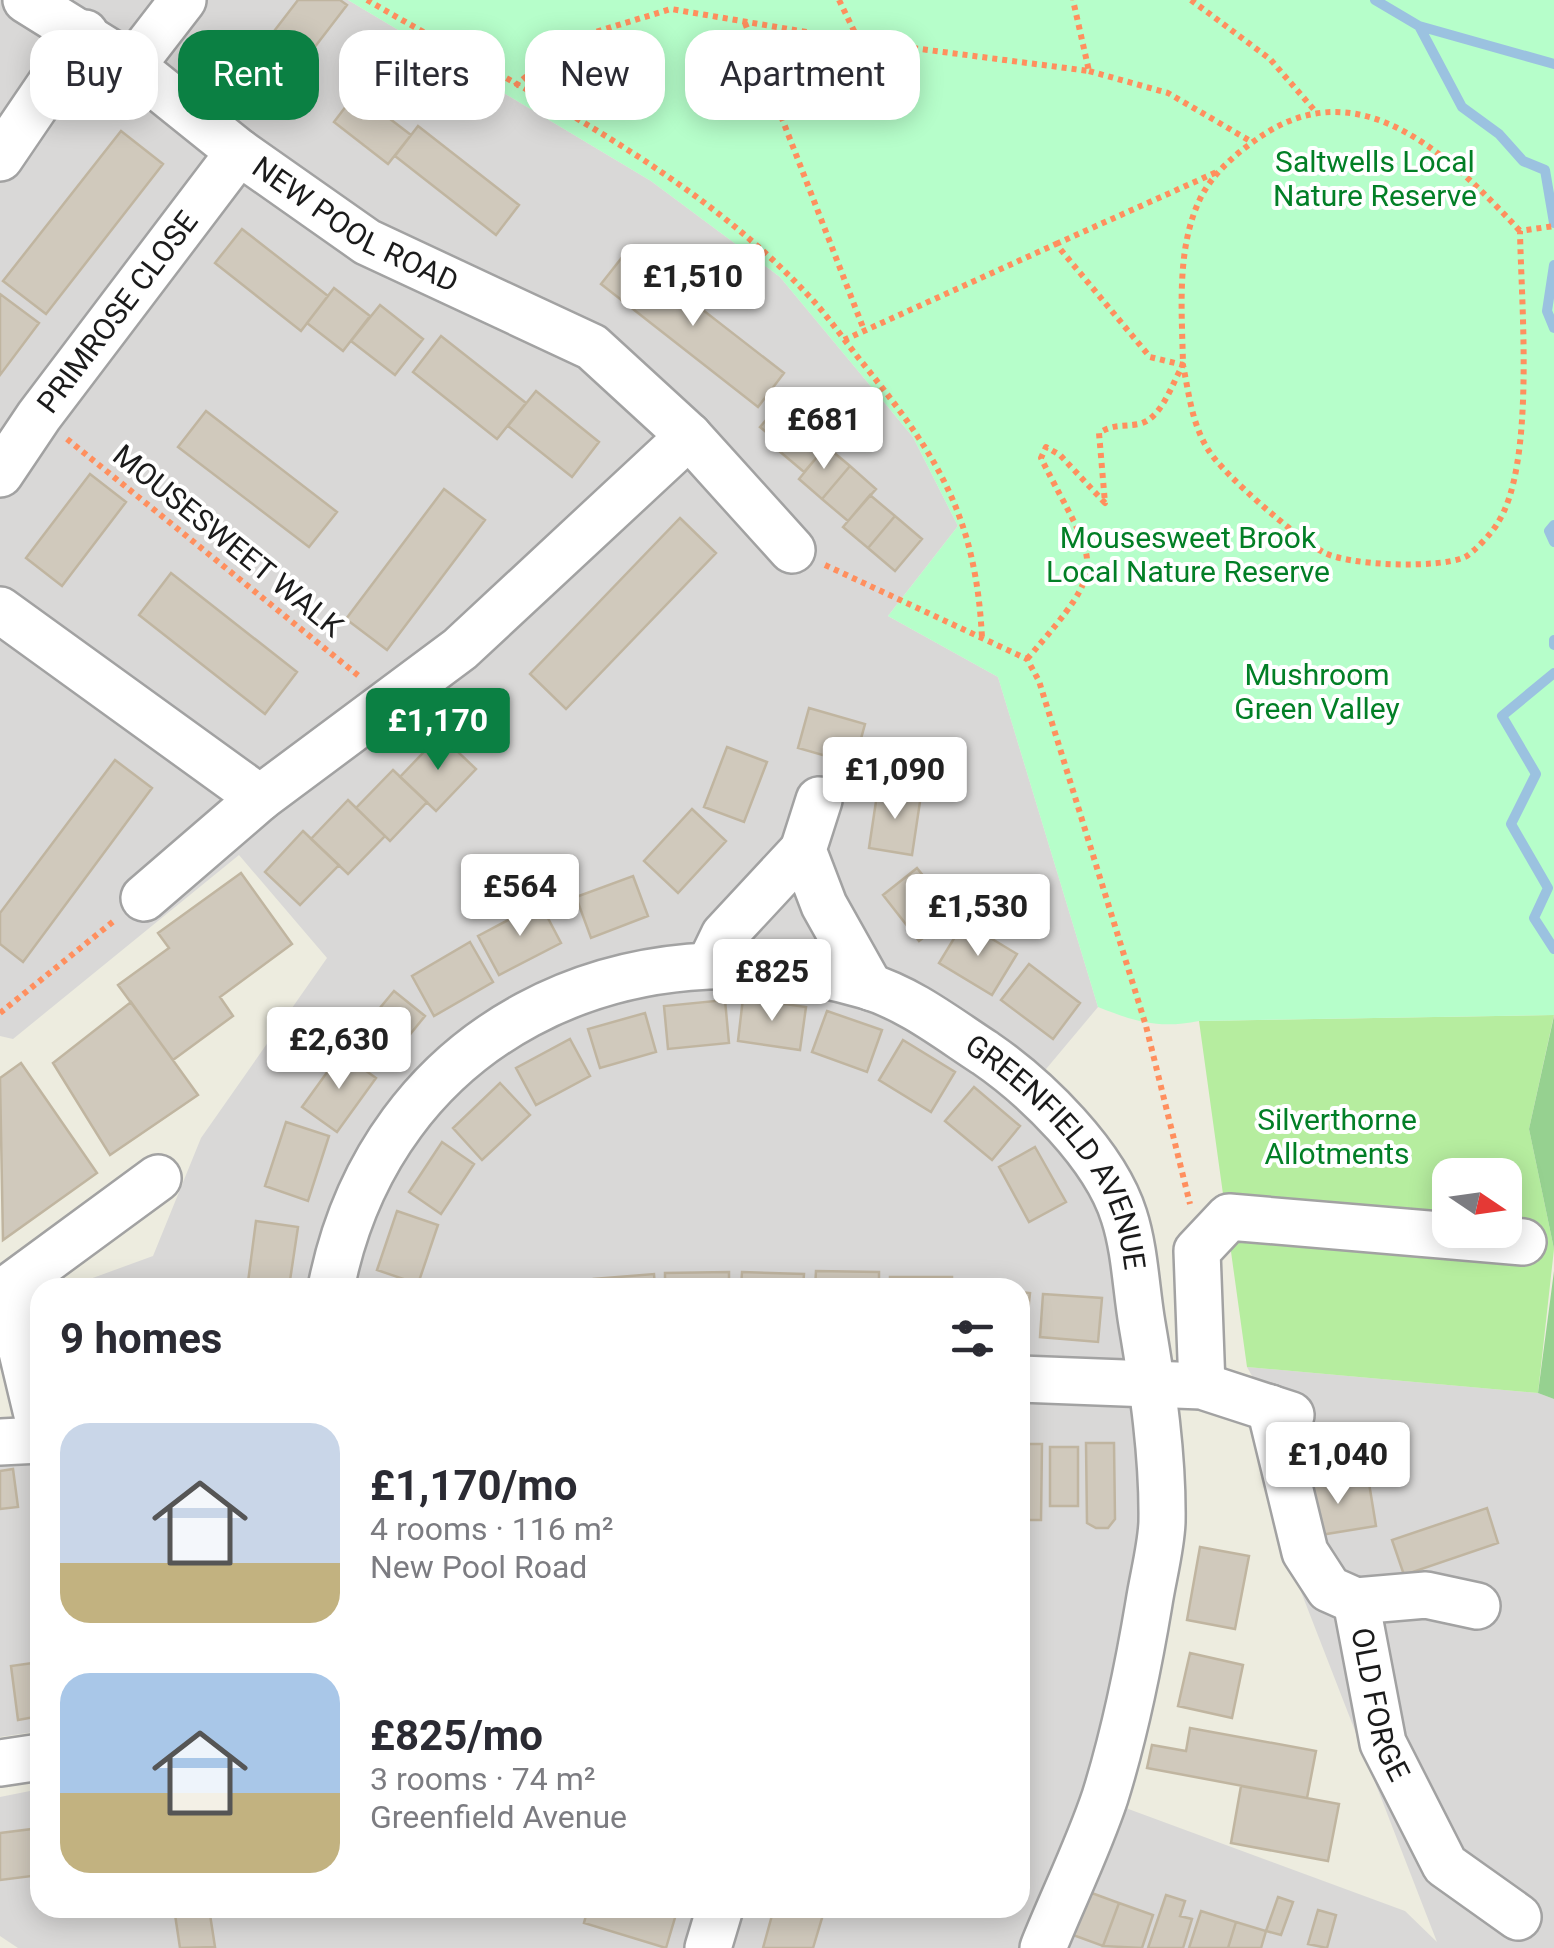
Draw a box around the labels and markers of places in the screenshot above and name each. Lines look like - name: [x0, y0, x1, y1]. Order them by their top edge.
- pin: £1,510: [612, 244, 774, 329]
- pin: £681: [765, 387, 883, 472]
- pin: £1,170: [357, 688, 519, 773]
- pin: £1,090: [814, 737, 976, 822]
- pin: £564: [461, 854, 579, 939]
- pin: £1,530: [897, 874, 1059, 959]
- pin: £825: [713, 939, 831, 1024]
- pin: £2,630: [258, 1007, 420, 1092]
- pin: £1,040: [1257, 1422, 1419, 1507]

